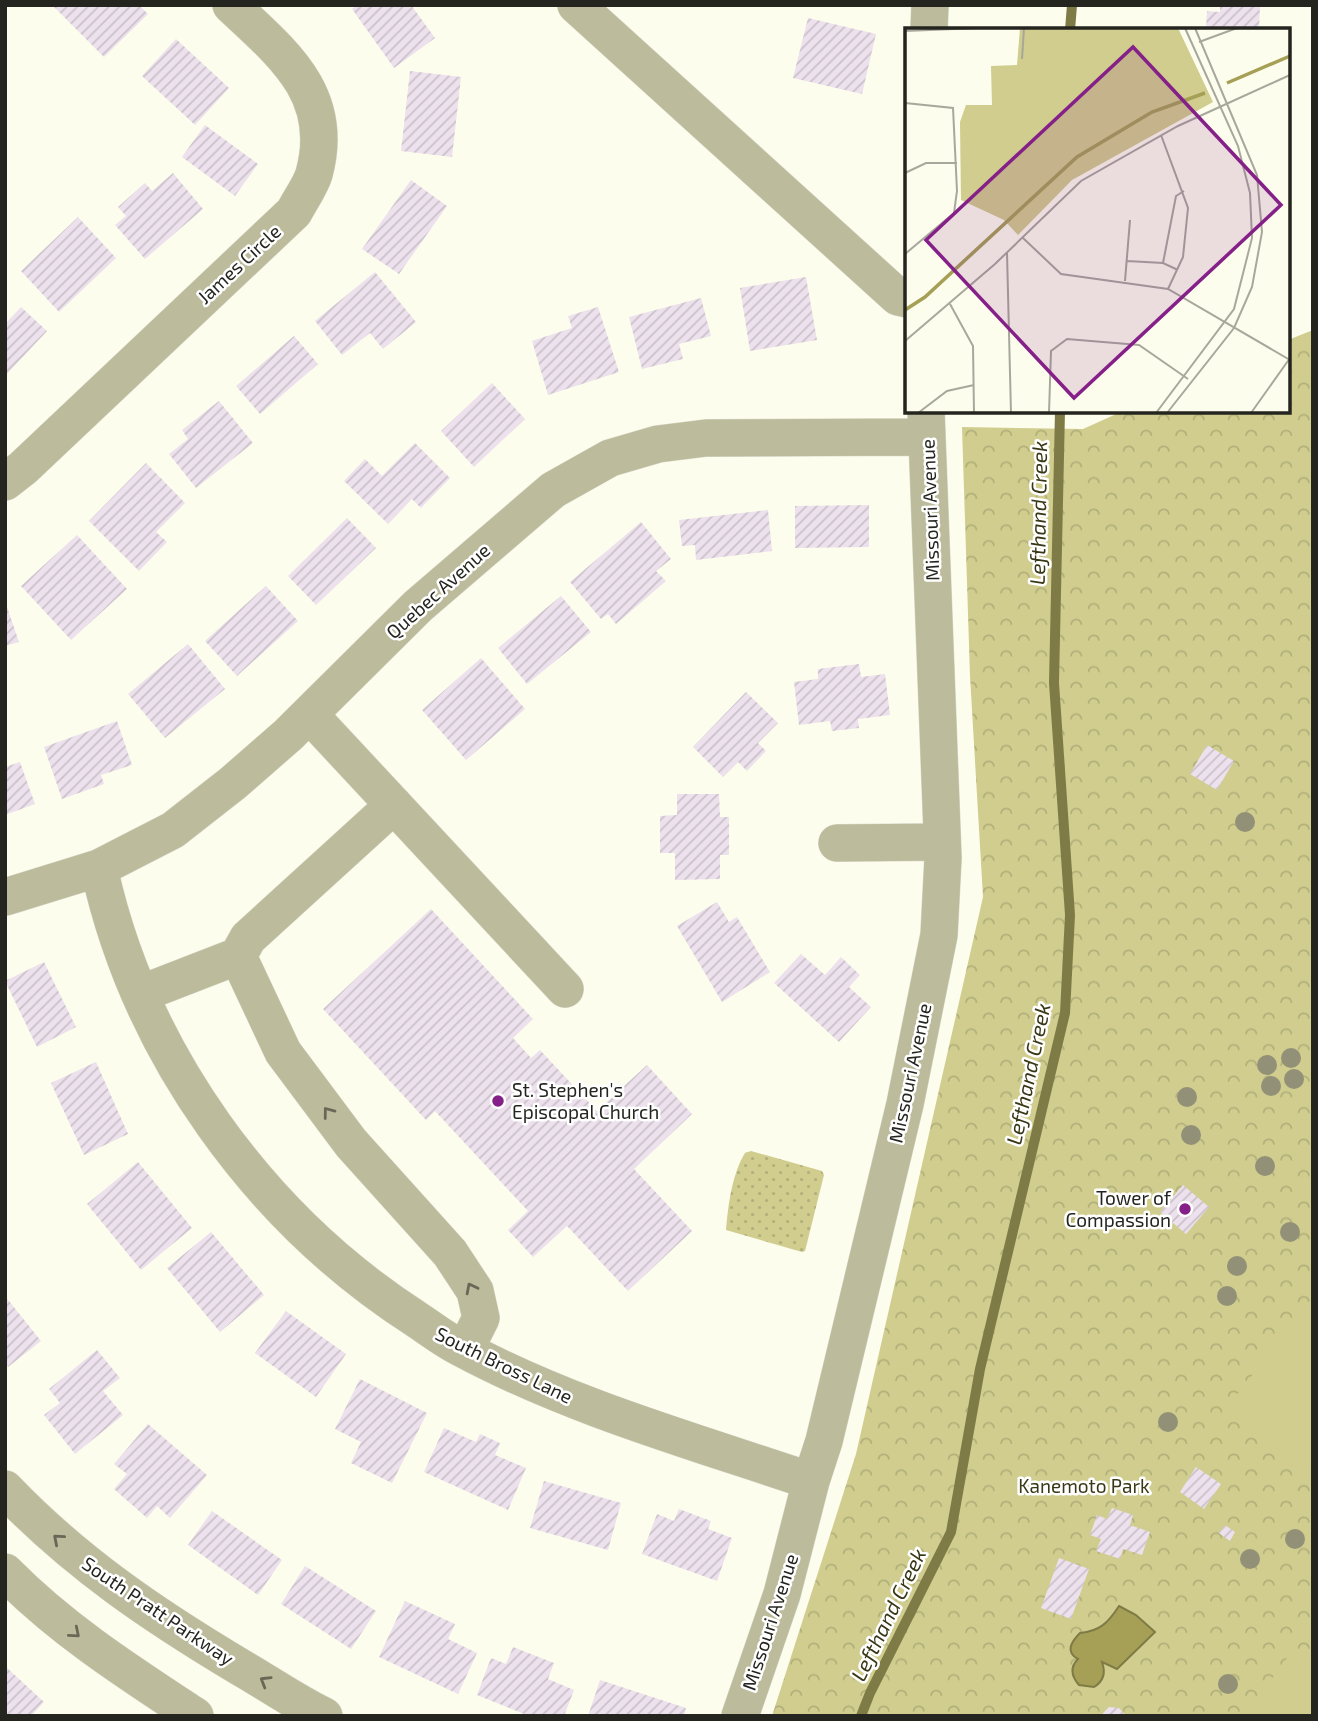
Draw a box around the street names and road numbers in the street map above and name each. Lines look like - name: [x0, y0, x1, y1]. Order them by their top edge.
- street label: James Circle: [192, 219, 285, 308]
- street label: Missouri Avenue: [916, 439, 943, 581]
- street label: Quebec Avenue: [381, 538, 494, 643]
- street label: Missouri Avenue: [883, 1001, 936, 1145]
- street label: South Bross Lane: [432, 1321, 577, 1408]
- street label: South Pratt Parkway: [78, 1551, 238, 1670]
- street label: Missouri Avenue: [737, 1551, 802, 1693]

